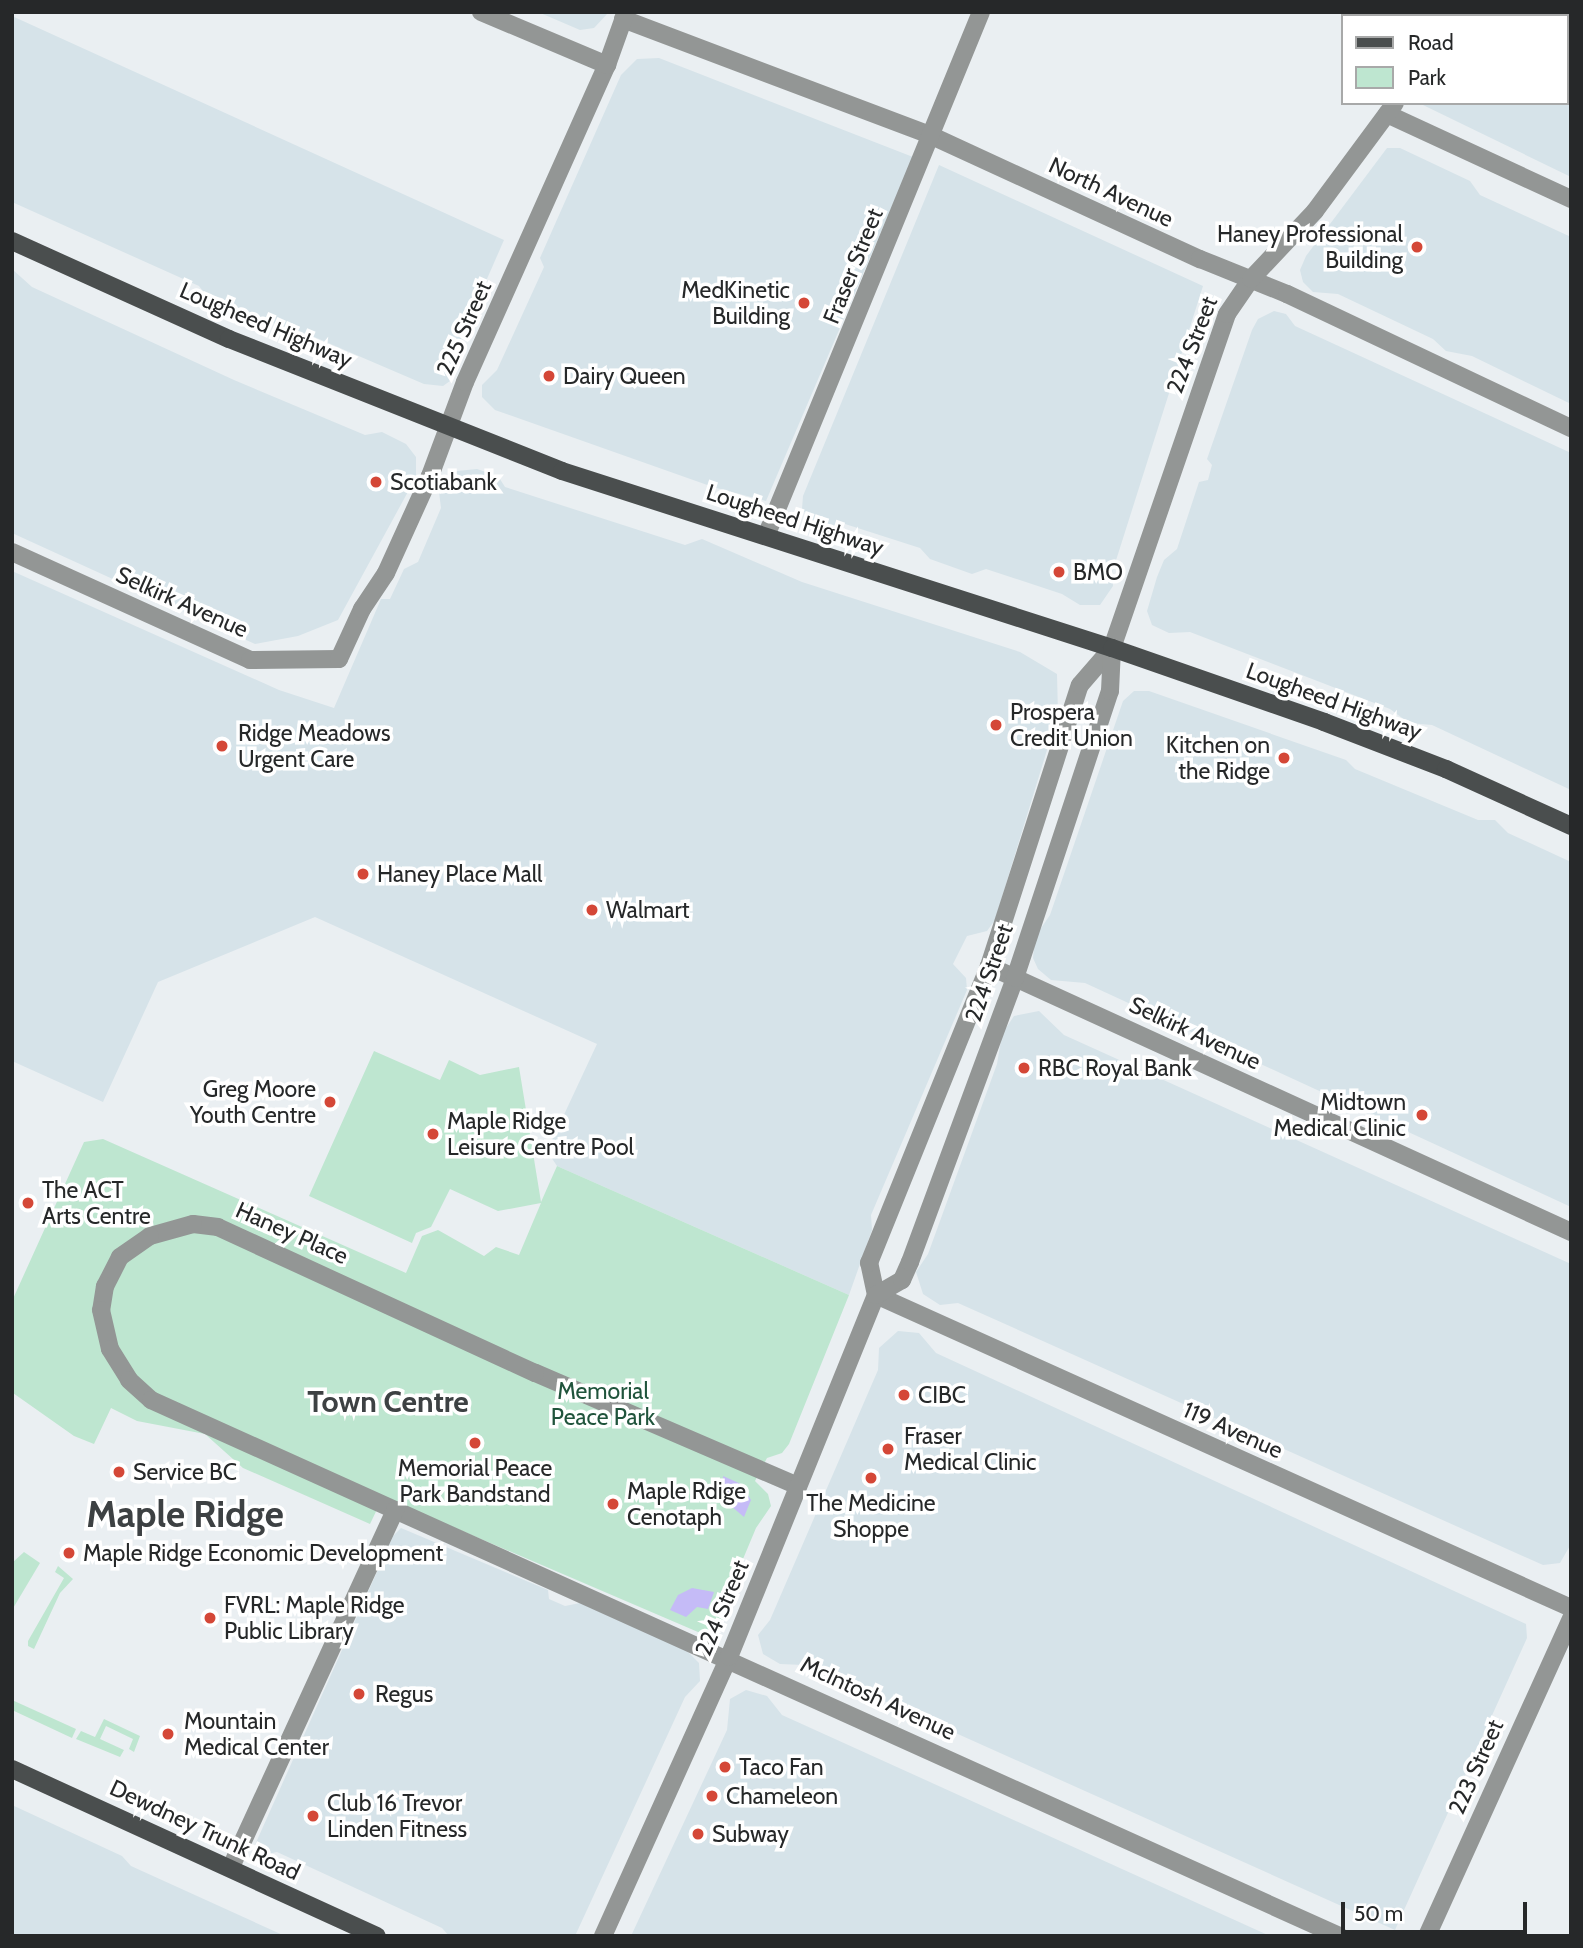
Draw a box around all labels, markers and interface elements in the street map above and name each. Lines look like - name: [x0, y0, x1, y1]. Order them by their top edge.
- legend: [1342, 14, 1569, 105]
- text: Road: [1408, 30, 1454, 55]
- text: Park: [1408, 65, 1446, 90]
- street label: North Avenue: [1044, 151, 1178, 233]
- street label: Fraser Street: [817, 204, 889, 328]
- place label: Haney Professional Building: [1217, 220, 1403, 274]
- marker: Haney Professional Building: [1409, 239, 1425, 255]
- street label: Lougheed Highway: [176, 276, 356, 374]
- street label: 225 Street: [431, 276, 497, 380]
- place label: MedKinetic Building: [681, 276, 790, 330]
- street label: 224 Street: [1161, 293, 1223, 397]
- marker: MedKinetic Building: [796, 295, 812, 311]
- place label: Dairy Queen: [563, 362, 686, 390]
- marker: Dairy Queen: [541, 368, 557, 384]
- place label: Scotiabank: [390, 468, 497, 496]
- marker: Scotiabank: [368, 474, 384, 490]
- street label: Lougheed Highway: [703, 478, 887, 562]
- place label: BMO: [1073, 558, 1123, 586]
- street label: Selkirk Avenue: [112, 561, 252, 643]
- marker: BMO: [1051, 564, 1067, 580]
- street label: Lougheed Highway: [1242, 656, 1426, 746]
- place label: Prospera Credit Union: [1010, 698, 1133, 752]
- marker: Prospera Credit Union: [988, 717, 1004, 733]
- place label: Ridge Meadows Urgent Care: [238, 719, 390, 773]
- place label: Kitchen on the Ridge: [1166, 731, 1270, 785]
- marker: Ridge Meadows Urgent Care: [212, 736, 232, 756]
- marker: Kitchen on the Ridge: [1276, 750, 1292, 766]
- place label: Haney Place Mall: [377, 860, 543, 888]
- marker: Haney Place Mall: [355, 866, 371, 882]
- place label: Walmart: [606, 896, 690, 924]
- marker: Walmart: [584, 902, 600, 918]
- street label: 224 Street: [959, 920, 1019, 1026]
- street label: Selkirk Avenue: [1125, 991, 1265, 1075]
- place label: RBC Royal Bank: [1038, 1054, 1192, 1082]
- marker: RBC Royal Bank: [1016, 1060, 1032, 1076]
- place label: Greg Moore Youth Centre: [190, 1075, 316, 1129]
- place label: Midtown Medical Clinic: [1273, 1088, 1406, 1142]
- marker: Greg Moore Youth Centre: [322, 1094, 338, 1110]
- marker: Midtown Medical Clinic: [1412, 1105, 1432, 1125]
- place label: Maple Ridge Leisure Centre Pool: [447, 1107, 634, 1161]
- marker: Maple Ridge Leisure Centre Pool: [425, 1126, 441, 1142]
- place label: The ACT Arts Centre: [42, 1176, 151, 1230]
- marker: The ACT Arts Centre: [20, 1195, 36, 1211]
- street label: Haney Place: [232, 1196, 352, 1270]
- park label: Memorial Peace Park: [551, 1377, 655, 1431]
- place label: CIBC: [918, 1381, 966, 1409]
- district label: Town Centre: [307, 1384, 469, 1420]
- marker: CIBC: [896, 1387, 912, 1403]
- street label: 119 Avenue: [1179, 1396, 1287, 1464]
- place label: Fraser Medical Clinic: [904, 1422, 1037, 1476]
- marker: Memorial Peace Park Bandstand: [467, 1435, 483, 1451]
- marker: Fraser Medical Clinic: [878, 1439, 898, 1459]
- place label: Memorial Peace Park Bandstand: [398, 1454, 552, 1508]
- place label: Service BC: [133, 1458, 237, 1486]
- marker: Service BC: [111, 1464, 127, 1480]
- marker: The Medicine Shoppe: [863, 1470, 879, 1486]
- place label: Maple Rdige Cenotaph: [627, 1477, 746, 1531]
- place label: The Medicine Shoppe: [806, 1489, 936, 1543]
- district label: Maple Ridge: [86, 1492, 284, 1536]
- marker: Maple Rdige Cenotaph: [605, 1496, 621, 1512]
- place label: Maple Ridge Economic Development: [83, 1539, 443, 1567]
- marker: Maple Ridge Economic Development: [61, 1545, 77, 1561]
- street label: 224 Street: [689, 1556, 755, 1660]
- place label: FVRL: Maple Ridge Public Library: [224, 1591, 405, 1645]
- marker: FVRL: Maple Ridge Public Library: [202, 1610, 218, 1626]
- street label: McIntosh Avenue: [796, 1650, 960, 1746]
- place label: Regus: [375, 1680, 433, 1708]
- marker: Regus: [349, 1684, 369, 1704]
- place label: Mountain Medical Center: [184, 1707, 329, 1761]
- street label: 223 Street: [1443, 1715, 1509, 1819]
- marker: Mountain Medical Center: [158, 1724, 178, 1744]
- place label: Taco Fan: [739, 1753, 824, 1781]
- marker: Taco Fan: [717, 1759, 733, 1775]
- street label: Dewdney Trunk Road: [105, 1774, 305, 1886]
- place label: Chameleon: [726, 1782, 838, 1810]
- marker: Chameleon: [704, 1788, 720, 1804]
- place label: Club 16 Trevor Linden Fitness: [327, 1789, 467, 1843]
- marker: Club 16 Trevor Linden Fitness: [305, 1808, 321, 1824]
- place label: Subway: [712, 1820, 789, 1848]
- marker: Subway: [690, 1826, 706, 1842]
- scale bar: [1345, 1888, 1530, 1932]
- text: 50 m: [1354, 1901, 1403, 1926]

